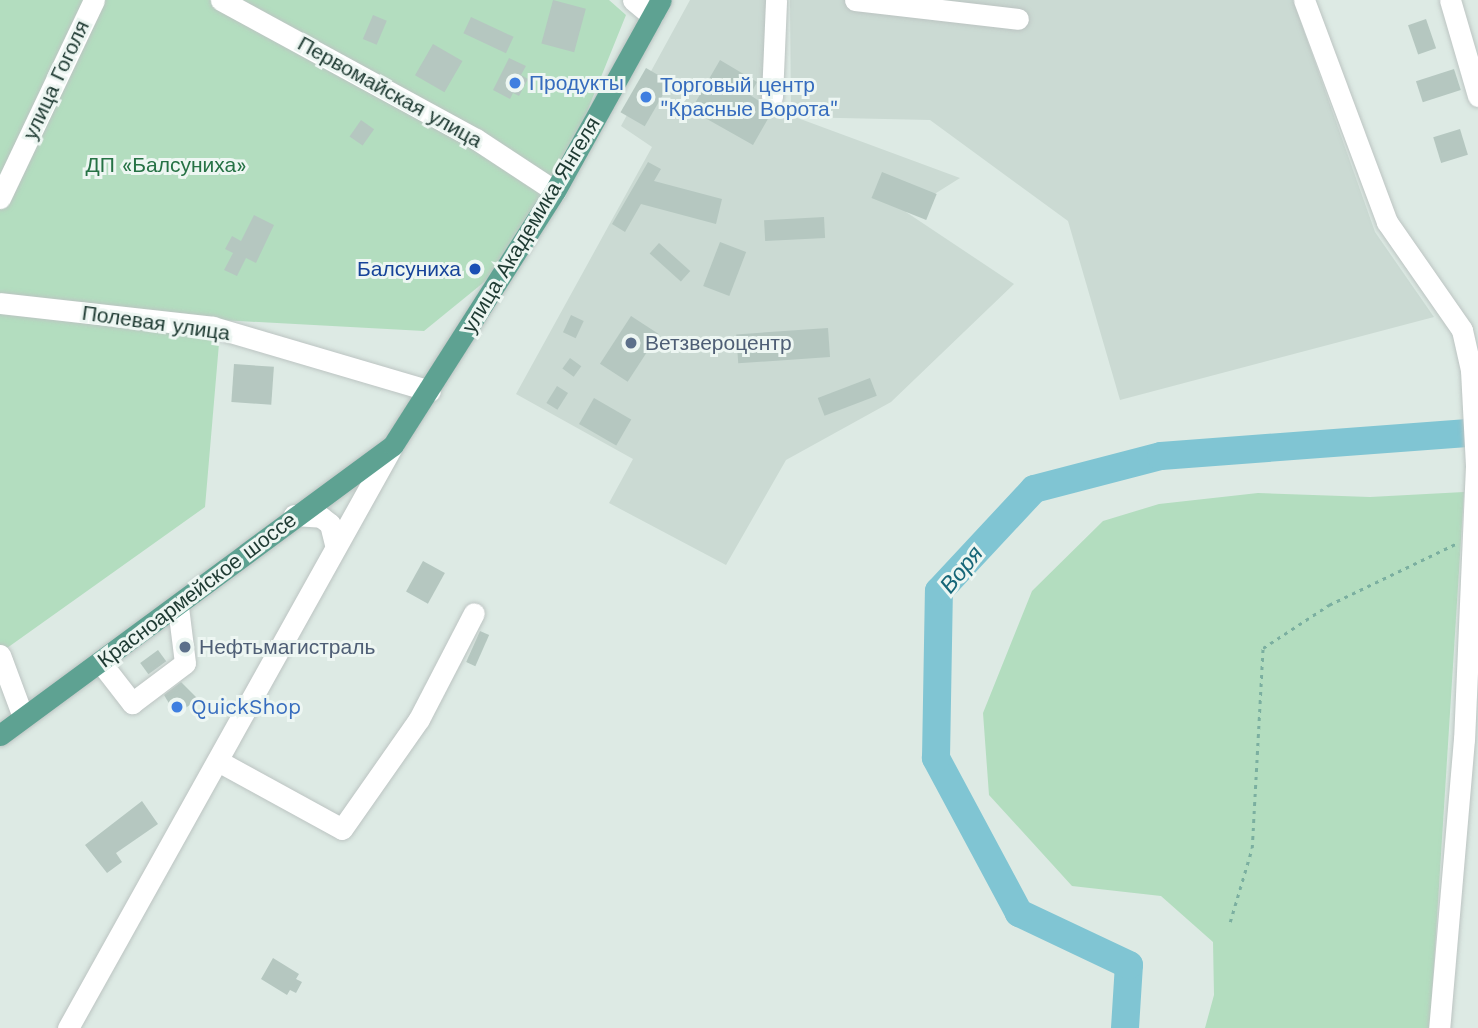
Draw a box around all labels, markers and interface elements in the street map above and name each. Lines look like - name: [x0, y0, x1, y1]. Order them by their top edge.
- street label: улица Гоголя: [17, 16, 95, 144]
- street label: Первомайская улица: [293, 31, 487, 153]
- place label: Продукты: [529, 70, 624, 96]
- place label: Торговый центр "Красные Ворота": [660, 72, 838, 122]
- marker: Продукты: [507, 75, 523, 91]
- marker: Торговый центр "Красные Ворота": [638, 89, 654, 105]
- street label: улица Академика Янгеля: [456, 112, 606, 338]
- park label: ДП «Балсуниха»: [85, 152, 247, 178]
- place label: Балсуниха: [357, 256, 461, 282]
- marker: Балсуниха: [467, 261, 483, 277]
- street label: Полевая улица: [80, 300, 232, 346]
- place label: Ветзвероцентр: [645, 330, 792, 356]
- marker: Ветзвероцентр: [623, 335, 639, 351]
- street label: Красноармейское шоссе: [93, 507, 301, 673]
- water label: Воря: [935, 541, 989, 599]
- place label: Нефтьмагистраль: [199, 634, 375, 660]
- marker: Нефтьмагистраль: [177, 639, 193, 655]
- place label: QuickShop: [191, 694, 301, 720]
- marker: QuickShop: [169, 699, 185, 715]

